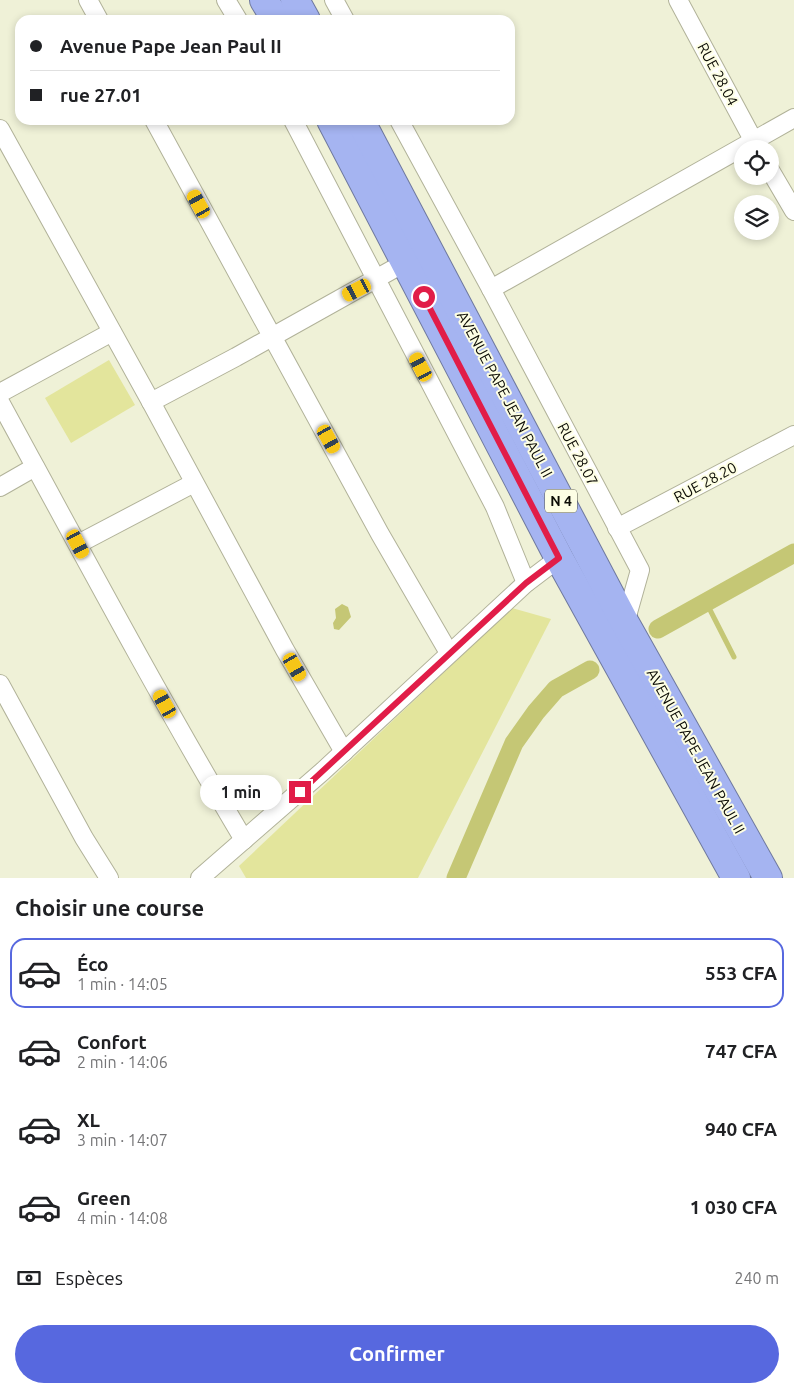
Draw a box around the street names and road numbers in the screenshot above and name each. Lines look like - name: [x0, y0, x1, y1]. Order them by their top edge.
- street label: RUE 28.04: [694, 40, 742, 108]
- street label: AVENUE PAPE JEAN PAUL II: [454, 308, 556, 480]
- street label: RUE 28.07: [554, 420, 602, 488]
- street label: RUE 28.20: [671, 458, 739, 506]
- road number: N 4: [545, 490, 577, 512]
- street label: AVENUE PAPE JEAN PAUL II: [644, 666, 748, 836]

